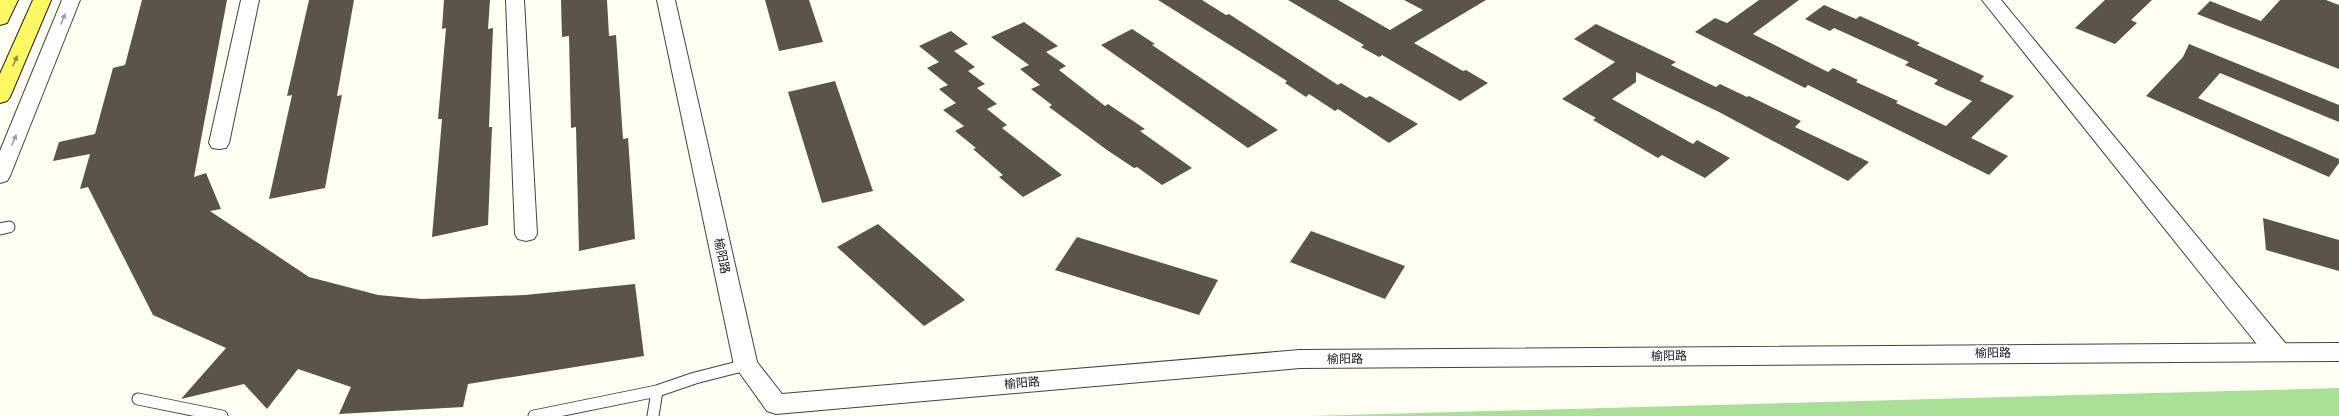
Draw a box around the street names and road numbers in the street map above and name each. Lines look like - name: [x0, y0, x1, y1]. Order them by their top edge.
- street label: 榆阳路: [710, 237, 734, 275]
- street label: 榆阳路: [1975, 345, 2011, 361]
- street label: 榆阳路: [1651, 348, 1687, 364]
- street label: 榆阳路: [1327, 351, 1363, 367]
- street label: 榆阳路: [1003, 373, 1041, 393]

